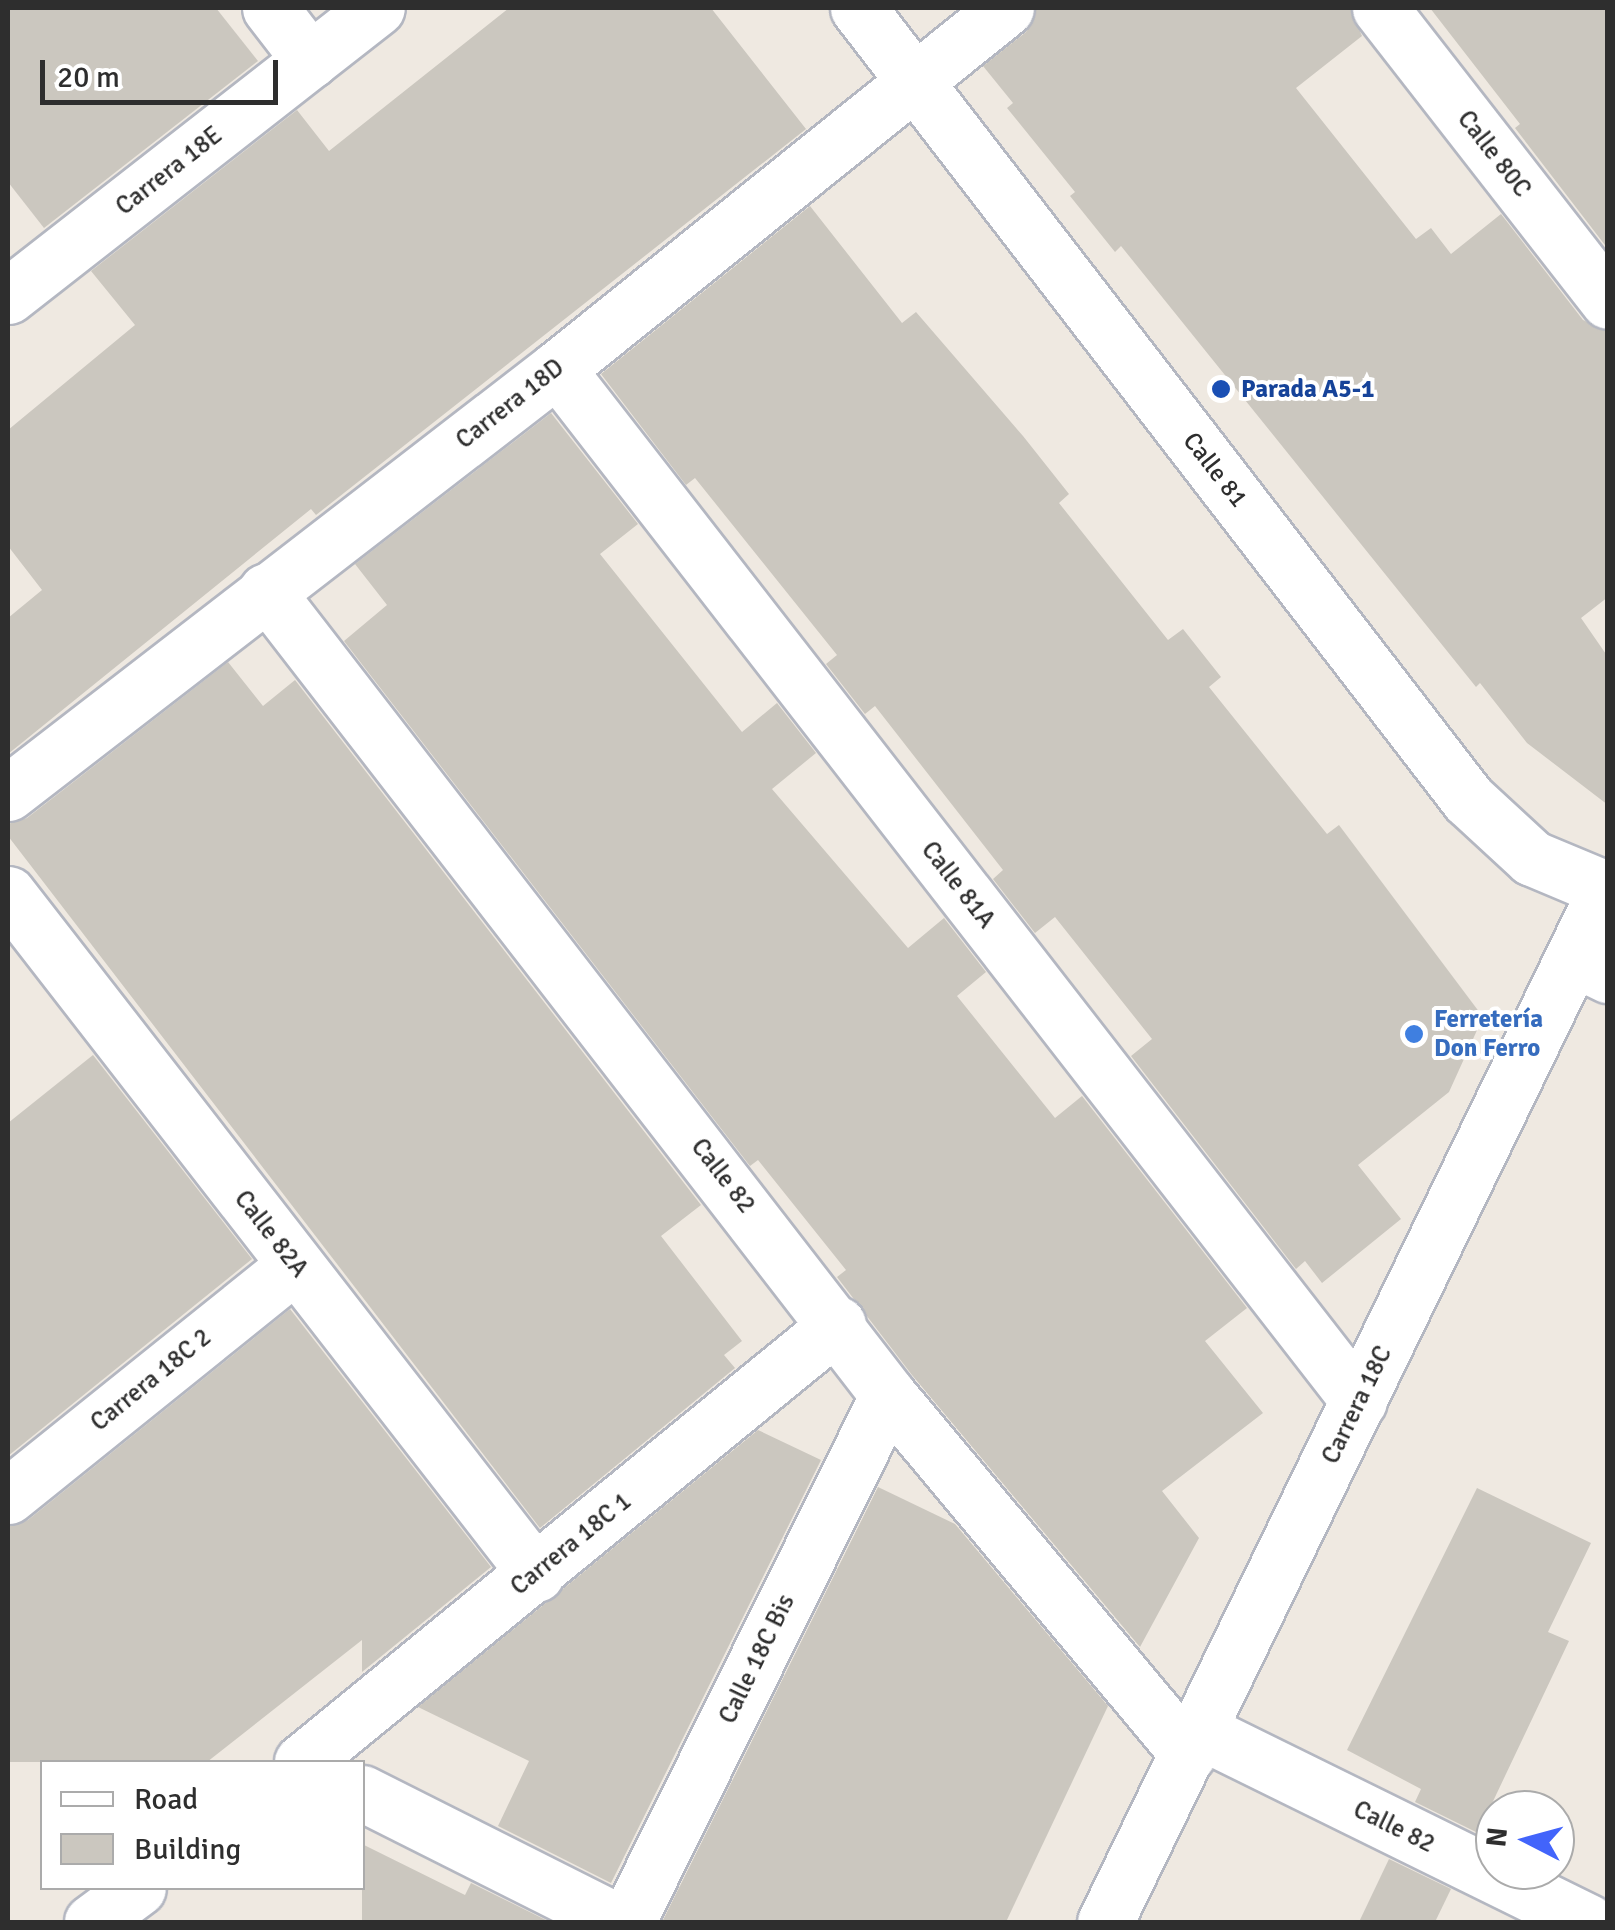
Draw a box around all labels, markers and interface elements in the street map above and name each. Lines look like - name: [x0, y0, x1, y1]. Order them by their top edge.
- scale bar: [45, 40, 282, 102]
- text: 20 m: [57, 59, 120, 96]
- street label: Calle 80C: [1451, 105, 1537, 203]
- street label: Carrera 18E: [110, 120, 228, 222]
- street label: Carrera 18D: [450, 353, 570, 455]
- place label: Parada A5-1: [1241, 374, 1375, 404]
- marker: Parada A5-1: [1210, 378, 1232, 400]
- street label: Calle 81: [1176, 427, 1254, 513]
- street label: Calle 81A: [915, 836, 1001, 934]
- place label: Ferretería Don Ferro: [1434, 1005, 1543, 1064]
- marker: Ferretería Don Ferro: [1403, 1023, 1425, 1045]
- street label: Calle 82: [684, 1133, 762, 1219]
- street label: Calle 82A: [228, 1185, 314, 1283]
- street label: Carrera 18C 2: [85, 1322, 217, 1438]
- street label: Carrera 18C: [1316, 1341, 1398, 1469]
- street label: Carrera 18C 1: [505, 1486, 637, 1602]
- street label: Calle 18C Bis: [713, 1589, 801, 1729]
- legend: [40, 1760, 365, 1890]
- text: Road: [134, 1781, 198, 1818]
- north arrow: [1475, 1790, 1575, 1890]
- street label: Calle 82: [1348, 1794, 1440, 1860]
- text: N: [1479, 1826, 1515, 1849]
- text: Building: [134, 1831, 241, 1868]

